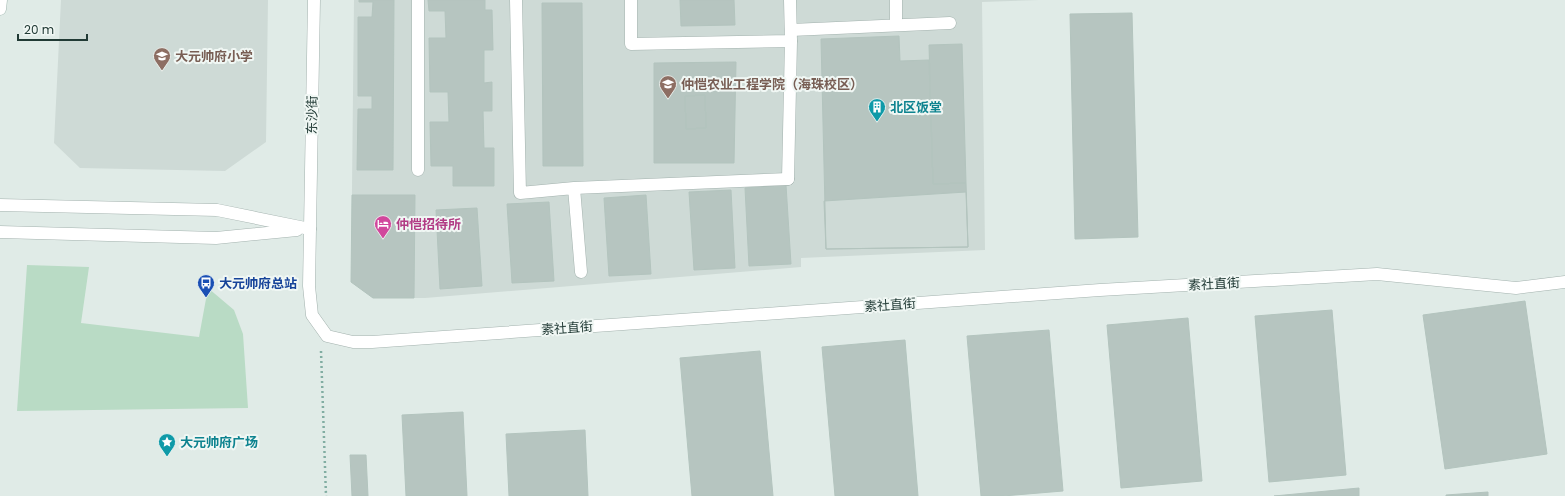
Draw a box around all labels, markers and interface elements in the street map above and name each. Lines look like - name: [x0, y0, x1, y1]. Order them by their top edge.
- scale bar: [18, 16, 87, 42]
- text: 20 m: [24, 21, 54, 38]
- school or university icon: 大元帅府小学: [152, 46, 172, 71]
- place label: 大元帅府小学: [175, 47, 253, 66]
- school or university icon: 仲恺农业工程学院（海珠校区）: [658, 74, 678, 99]
- place label: 仲恺农业工程学院（海珠校区）: [681, 75, 863, 94]
- street label: 东沙街: [302, 95, 322, 135]
- building icon: 北区饭堂: [867, 97, 887, 122]
- place label: 北区饭堂: [890, 98, 942, 117]
- hotel icon: 仲恺招待所: [373, 214, 393, 239]
- place label: 仲恺招待所: [396, 215, 461, 234]
- bus stop icon: 大元帅府总站: [196, 273, 216, 298]
- street label: 素社直街: [1188, 273, 1240, 295]
- place label: 大元帅府总站: [219, 274, 297, 293]
- street label: 素社直街: [863, 294, 917, 316]
- street label: 素社直街: [540, 317, 594, 339]
- place icon: 大元帅府广场: [157, 432, 177, 457]
- place label: 大元帅府广场: [180, 433, 258, 452]

